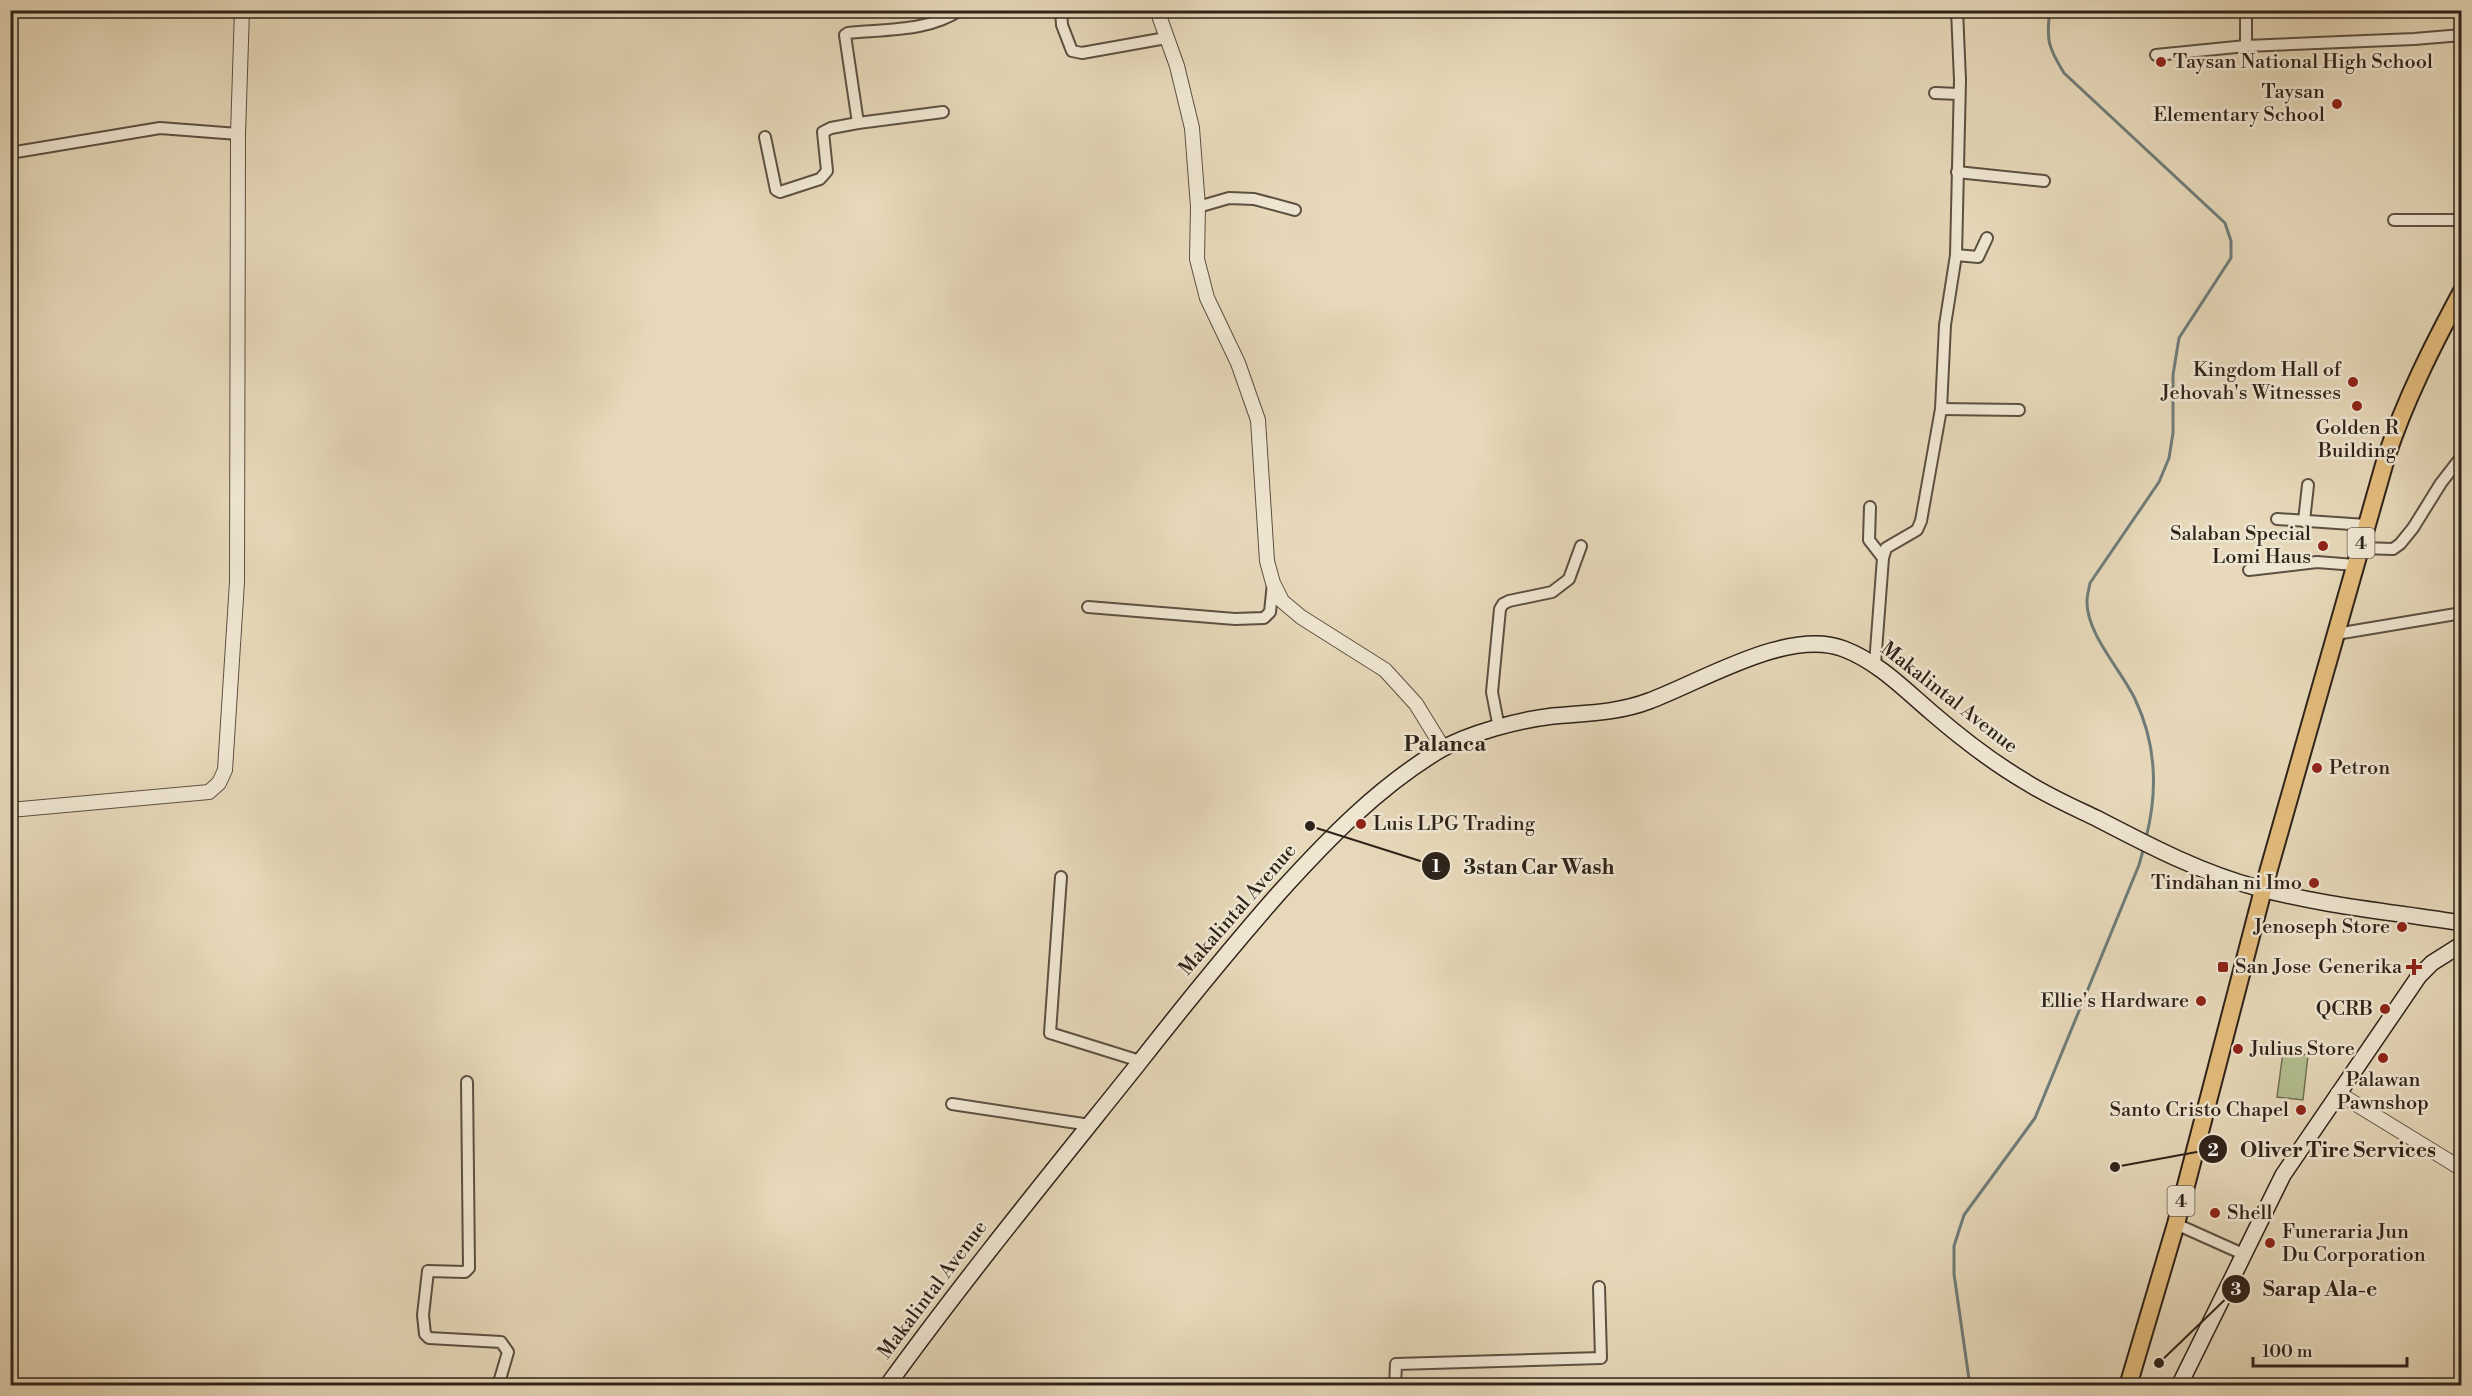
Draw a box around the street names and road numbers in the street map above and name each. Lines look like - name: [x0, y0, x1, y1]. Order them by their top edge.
- road number: 4: [2348, 528, 2374, 558]
- street label: Makalintal Avenue: [1876, 637, 2022, 759]
- street label: Makalintal Avenue: [1174, 839, 1302, 981]
- road number: 4: [2168, 1186, 2194, 1216]
- street label: Makalintal Avenue: [873, 1216, 993, 1364]

